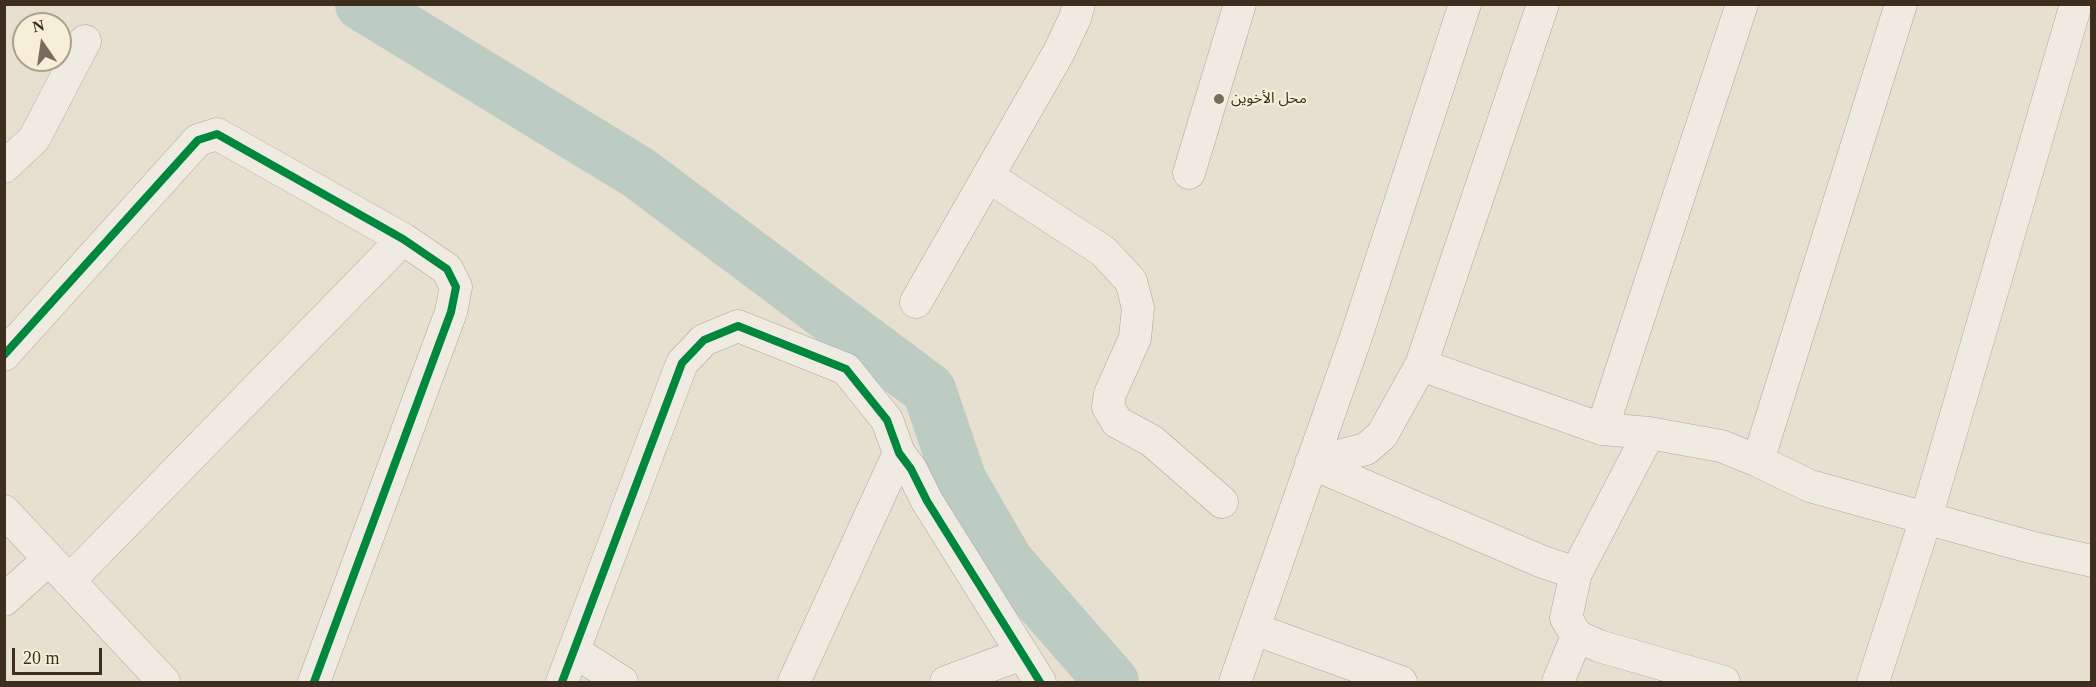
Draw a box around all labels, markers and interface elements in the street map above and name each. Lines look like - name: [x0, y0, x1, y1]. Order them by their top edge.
- north arrow: [12, 12, 72, 72]
- text: N: [31, 16, 46, 36]
- place label: محل الأخوين: [1231, 90, 1307, 108]
- marker: محل الأخوين: [1212, 92, 1226, 106]
- scale bar: [15, 636, 105, 674]
- text: 20 m: [23, 648, 60, 668]

